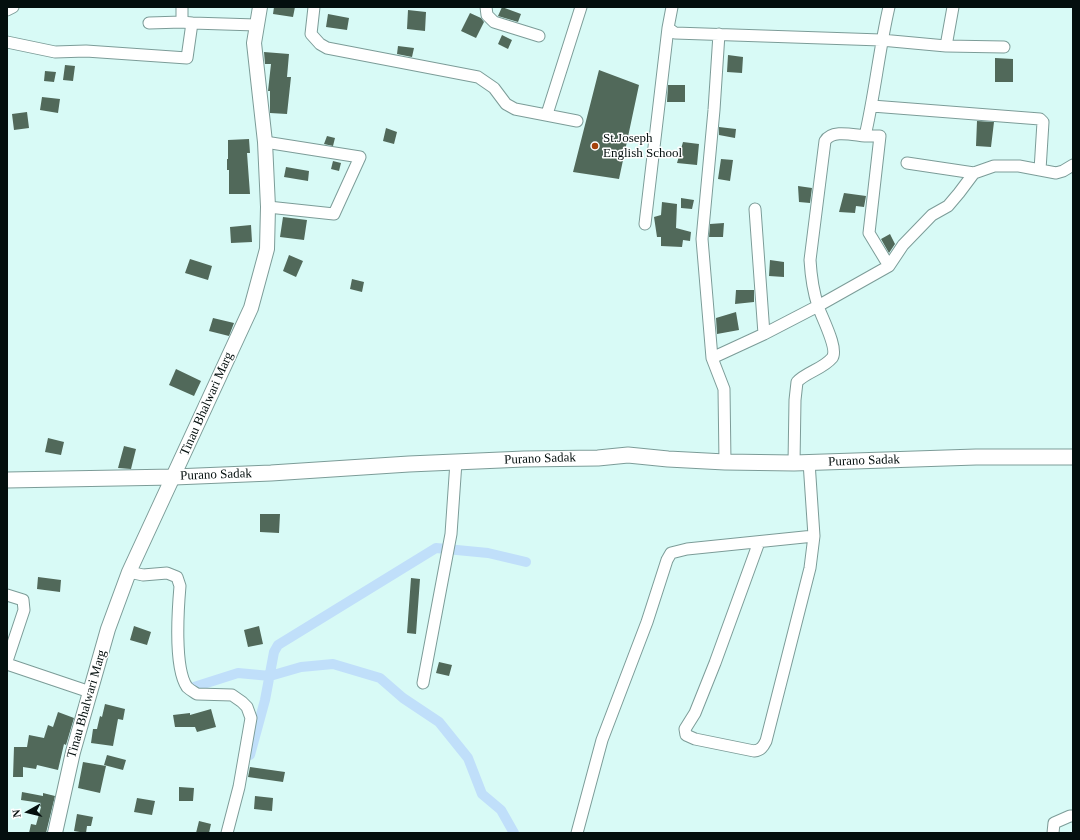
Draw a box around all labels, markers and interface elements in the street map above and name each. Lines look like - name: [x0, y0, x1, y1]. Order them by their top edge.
- place label: St.Joseph English School: [603, 131, 682, 162]
- marker: St.Joseph English School: [590, 141, 600, 151]
- street label: Tinau Bhalwari Marg: [177, 350, 237, 458]
- street label: Purano Sadak: [504, 450, 576, 468]
- street label: Purano Sadak: [828, 452, 900, 470]
- street label: Purano Sadak: [180, 466, 252, 484]
- street label: Tinau Bhalwari Marg: [64, 648, 110, 760]
- north arrow: [8, 792, 48, 832]
- text: N: [10, 809, 23, 818]

